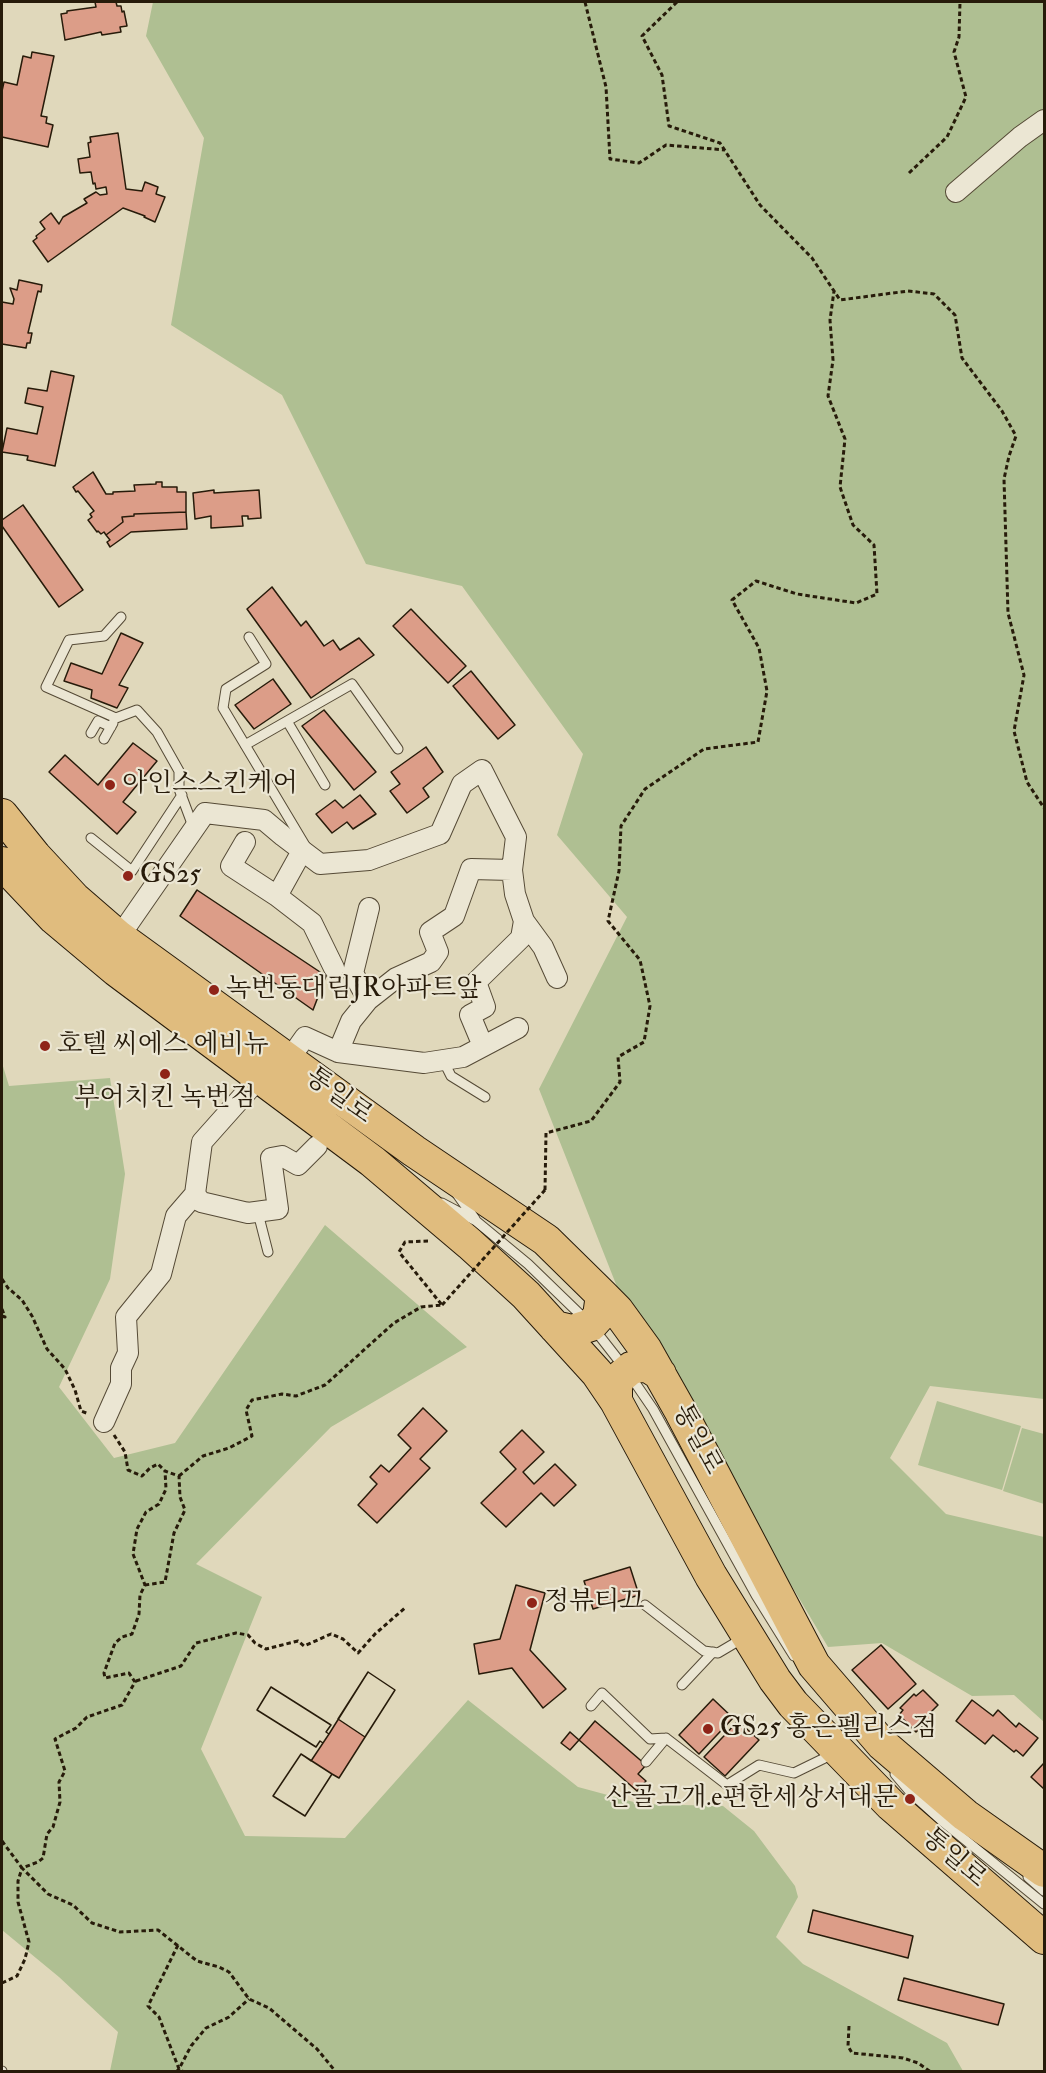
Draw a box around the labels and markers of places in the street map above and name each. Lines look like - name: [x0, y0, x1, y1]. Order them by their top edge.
- place label: 아인스스킨케어: [122, 769, 298, 801]
- marker: 아인스스킨케어: [103, 778, 117, 792]
- place label: GS25: [140, 860, 201, 892]
- marker: GS25: [121, 869, 135, 883]
- place label: 녹번동대림JR아파트앞: [226, 974, 481, 1006]
- marker: 녹번동대림JR아파트앞: [207, 983, 221, 997]
- place label: 호텔 씨에스 에비뉴: [57, 1030, 269, 1062]
- marker: 호텔 씨에스 에비뉴: [38, 1039, 52, 1053]
- marker: 부어치킨 녹번점: [158, 1067, 172, 1081]
- place label: 부어치킨 녹번점: [74, 1083, 256, 1115]
- place label: 정뷰티끄: [544, 1587, 644, 1619]
- marker: 정뷰티끄: [525, 1596, 539, 1610]
- place label: GS25 홍은펠리스점: [720, 1713, 937, 1745]
- marker: GS25 홍은펠리스점: [701, 1722, 715, 1736]
- place label: 산골고개.e편한세상서대문: [606, 1783, 898, 1815]
- marker: 산골고개.e편한세상서대문: [903, 1792, 917, 1806]

